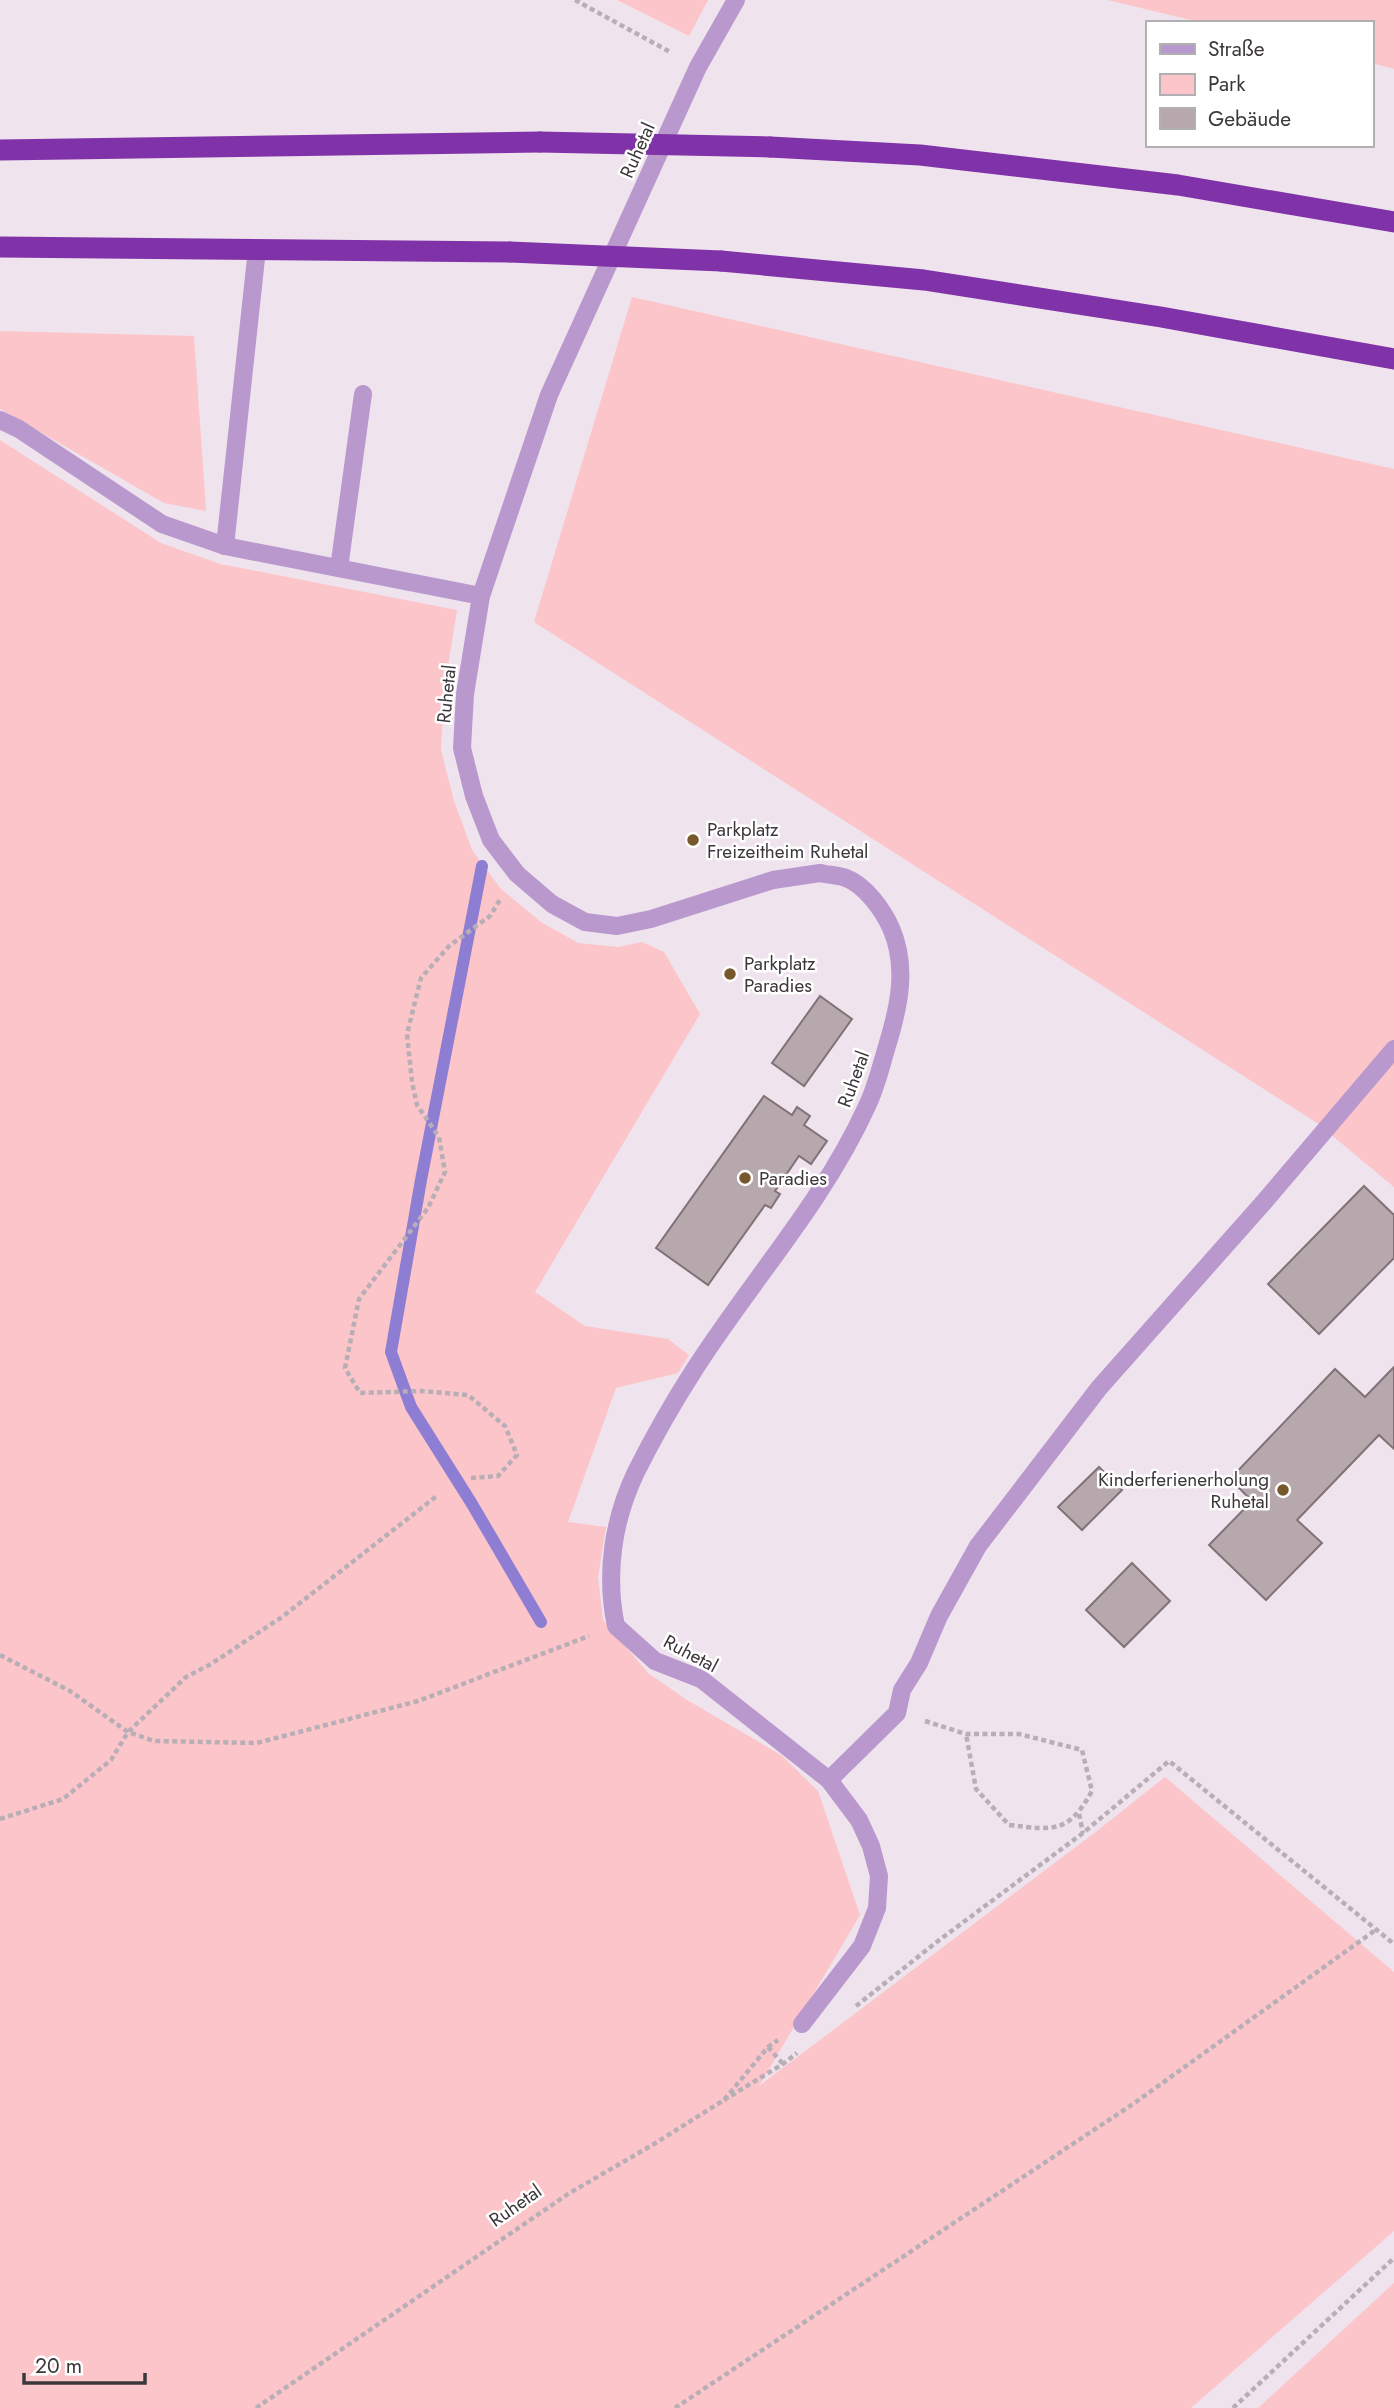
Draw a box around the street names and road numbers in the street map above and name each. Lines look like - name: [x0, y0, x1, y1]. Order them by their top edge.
- street label: Ruhetal: [613, 118, 662, 182]
- street label: Ruhetal: [430, 664, 463, 725]
- street label: Ruhetal: [831, 1047, 876, 1111]
- street label: Ruhetal: [659, 1628, 723, 1679]
- street label: Ruhetal: [484, 2178, 547, 2233]

